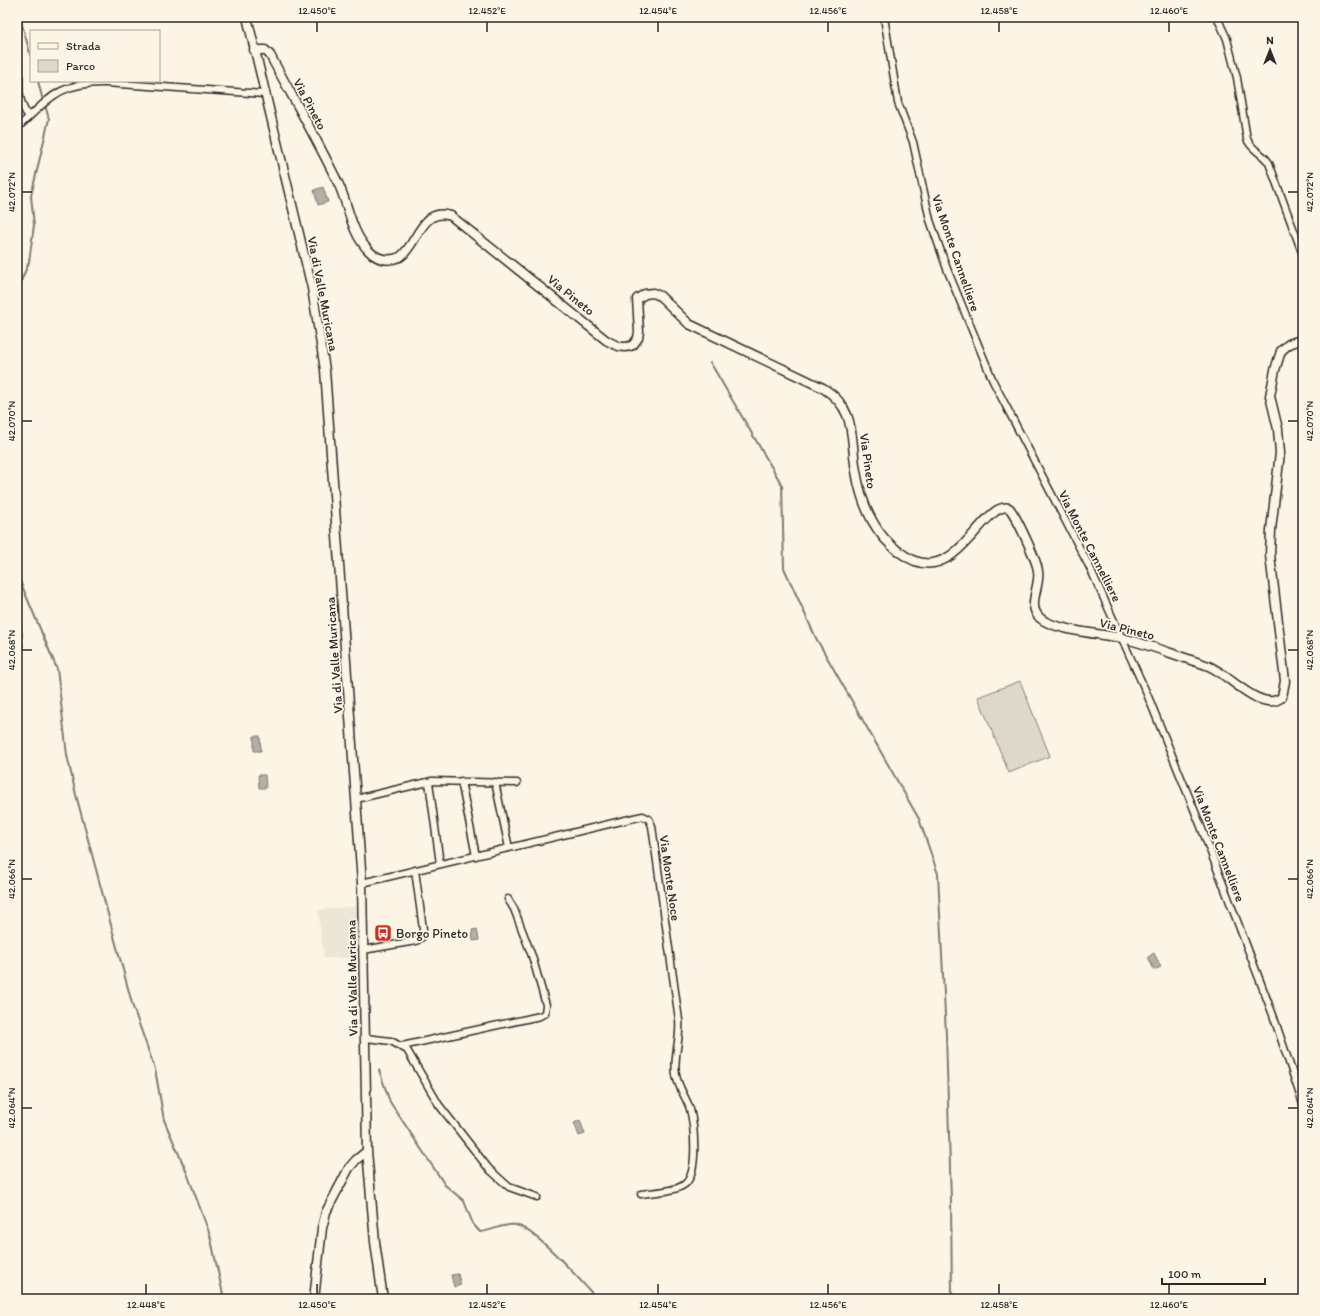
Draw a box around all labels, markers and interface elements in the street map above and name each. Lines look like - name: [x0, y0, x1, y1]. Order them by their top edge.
- text: 12.450°E: [298, 4, 337, 17]
- text: 12.452°E: [468, 4, 506, 17]
- text: 12.454°E: [639, 4, 678, 17]
- text: 12.456°E: [809, 4, 847, 17]
- text: 12.458°E: [980, 4, 1018, 17]
- text: 12.460°E: [1150, 4, 1189, 17]
- legend: [30, 30, 160, 82]
- north arrow: [1250, 30, 1290, 70]
- text: N: [1266, 34, 1274, 47]
- text: Strada: [66, 39, 101, 53]
- text: Parco: [66, 59, 95, 73]
- street label: Via Pineto: [290, 76, 330, 133]
- text: 42.072°N: [5, 172, 18, 212]
- text: 42.072°N: [1303, 172, 1316, 212]
- street label: Via Monte Cannelliere: [929, 193, 983, 313]
- street label: Via di Valle Muricana: [305, 235, 342, 353]
- street label: Via Pineto: [545, 272, 598, 319]
- text: 42.070°N: [5, 400, 18, 441]
- text: 42.070°N: [1303, 400, 1316, 441]
- street label: Via Pineto: [857, 432, 879, 490]
- street label: Via Monte Cannelliere: [1055, 488, 1125, 604]
- street label: Via di Valle Muricana: [322, 596, 346, 714]
- street label: Via Pineto: [1098, 615, 1156, 643]
- text: 42.068°N: [5, 630, 18, 670]
- text: 42.068°N: [1303, 630, 1316, 670]
- street label: Via Monte Cannelliere: [1190, 784, 1248, 904]
- street label: Via Monte Noce: [657, 834, 683, 922]
- text: 42.066°N: [5, 859, 18, 899]
- text: 42.066°N: [1303, 859, 1316, 899]
- street label: Via di Valle Muricana: [343, 919, 361, 1036]
- bus stop icon: Borgo Pineto: [373, 923, 393, 943]
- place label: Borgo Pineto: [396, 926, 469, 941]
- text: 42.064°N: [5, 1087, 18, 1128]
- text: 42.064°N: [1303, 1087, 1316, 1128]
- scale bar: [1162, 1260, 1265, 1286]
- text: 100 m: [1168, 1267, 1201, 1281]
- text: 12.448°E: [127, 1298, 166, 1311]
- text: 12.450°E: [298, 1298, 337, 1311]
- text: 12.452°E: [468, 1298, 506, 1311]
- text: 12.454°E: [639, 1298, 678, 1311]
- text: 12.456°E: [809, 1298, 847, 1311]
- text: 12.458°E: [980, 1298, 1018, 1311]
- text: 12.460°E: [1150, 1298, 1189, 1311]

